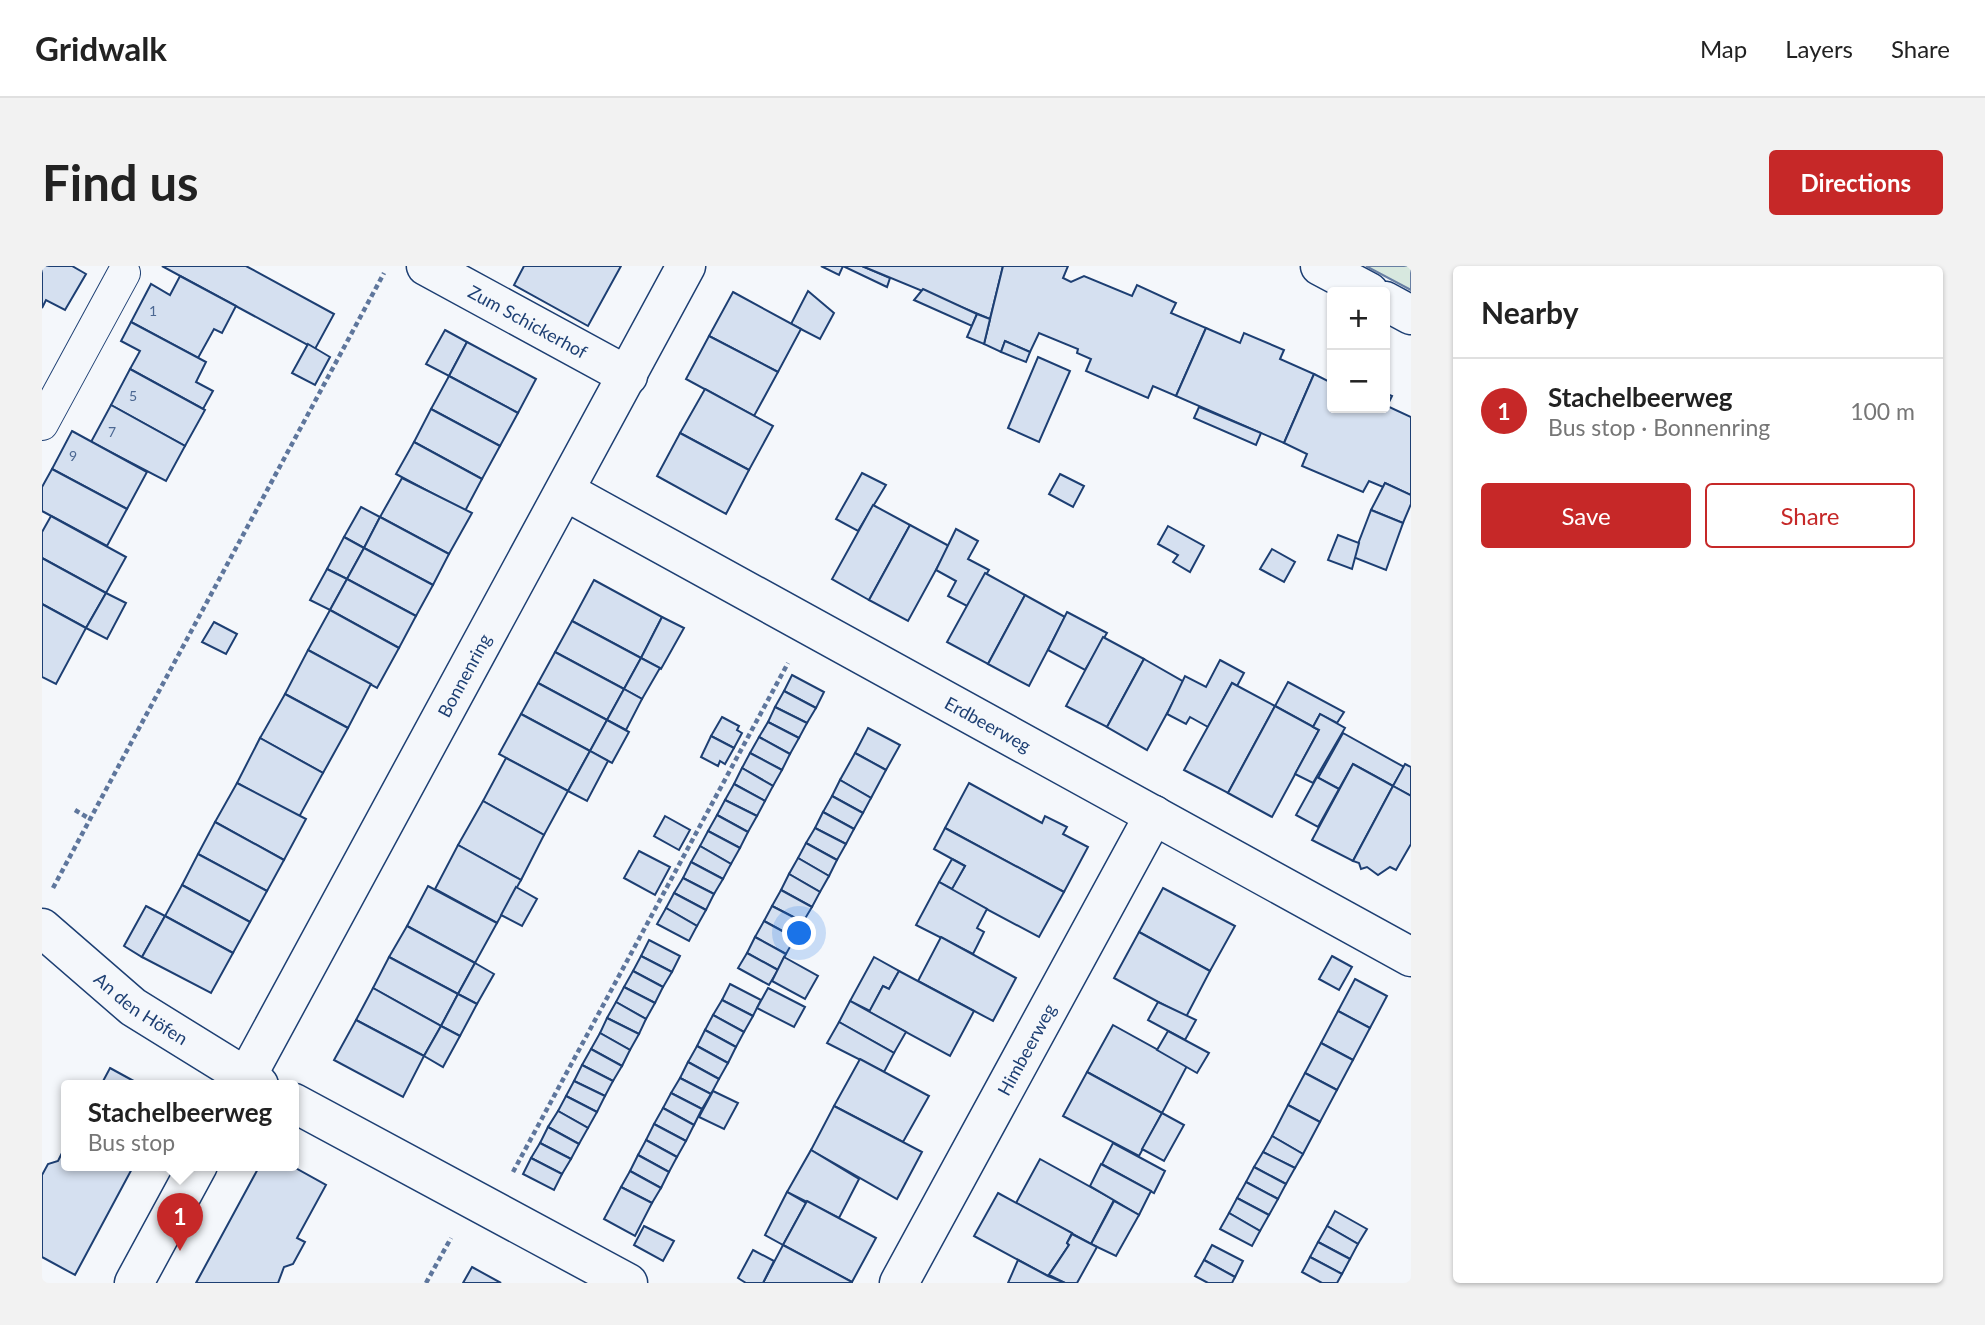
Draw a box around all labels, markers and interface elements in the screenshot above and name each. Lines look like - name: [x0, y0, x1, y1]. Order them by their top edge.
- text: Gridwalk: [35, 28, 167, 68]
- text: Map: [1700, 34, 1747, 63]
- text: Layers: [1785, 34, 1853, 63]
- text: Share: [1891, 34, 1950, 63]
- button: Directions: [1769, 150, 1943, 215]
- text: Find us: [42, 153, 199, 211]
- street label: Zum Schickerhof: [465, 280, 592, 363]
- map controls: [1327, 287, 1390, 413]
- button: +: [1327, 287, 1390, 350]
- text: Nearby: [1481, 294, 1579, 330]
- house number: 1: [149, 302, 157, 319]
- button: −: [1327, 350, 1390, 413]
- text: Stachelbeerweg: [1548, 381, 1733, 413]
- house number: 5: [129, 387, 137, 404]
- text: 1: [1497, 397, 1511, 425]
- text: 100 m: [1850, 397, 1915, 425]
- text: Bus stop · Bonnenring: [1548, 413, 1770, 441]
- house number: 7: [108, 423, 116, 440]
- house number: 9: [69, 447, 77, 464]
- button: Save: [1481, 483, 1691, 548]
- button: Share: [1705, 483, 1915, 548]
- street label: Bonnenring: [433, 630, 496, 721]
- street label: Erdbeerweg: [941, 691, 1035, 757]
- your location: [782, 916, 816, 950]
- street label: An den Höfen: [90, 968, 192, 1049]
- street label: Himbeerweg: [992, 1000, 1060, 1099]
- popup: [61, 1080, 299, 1171]
- text: Stachelbeerweg: [88, 1096, 272, 1128]
- text: Bus stop: [88, 1128, 175, 1156]
- pin: 1: [157, 1193, 203, 1251]

